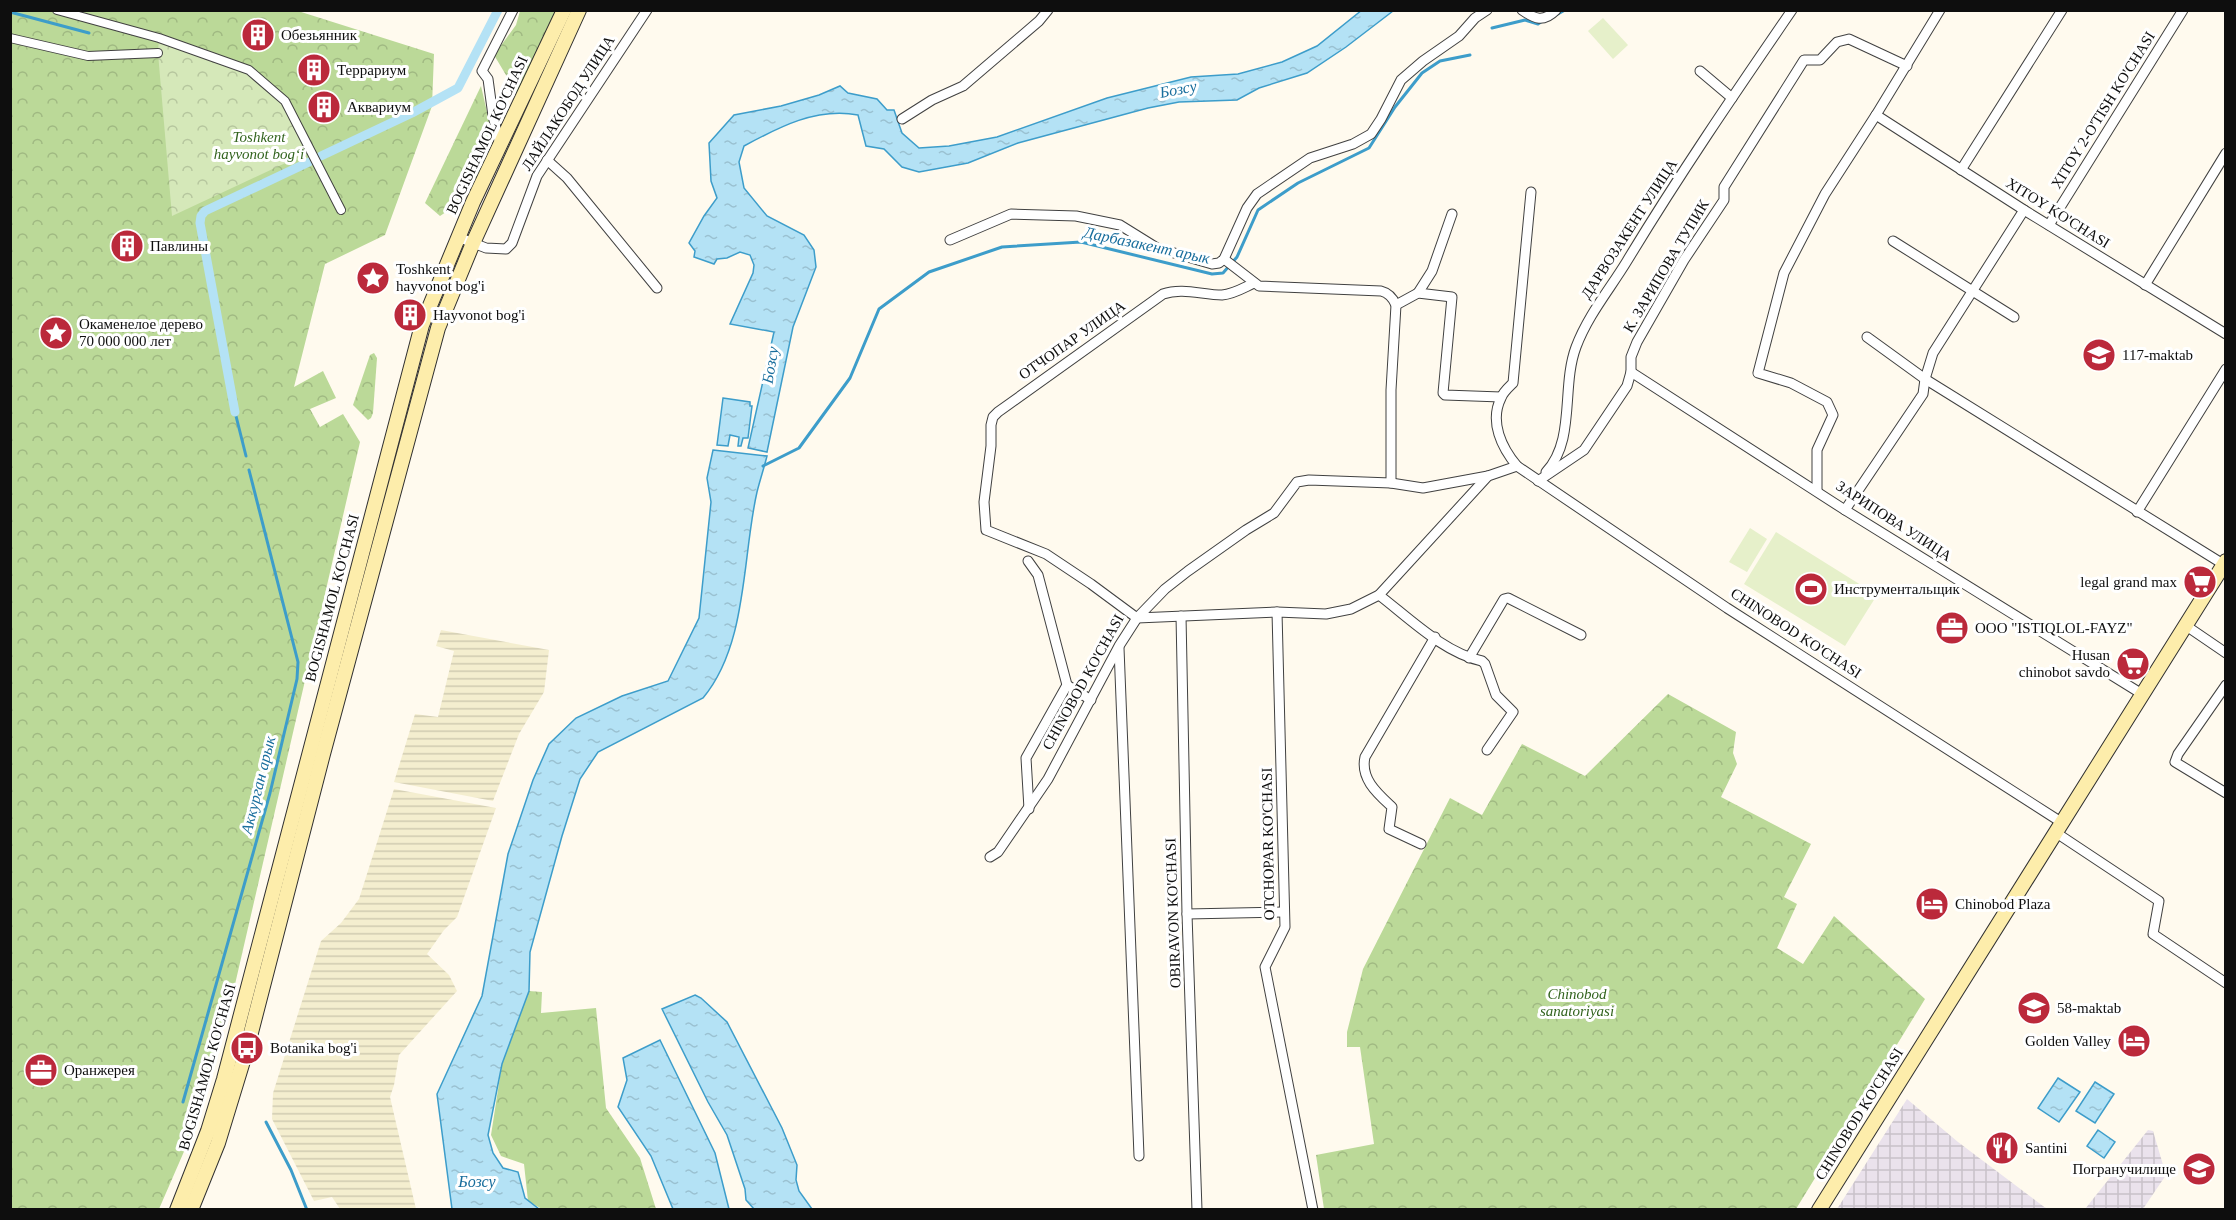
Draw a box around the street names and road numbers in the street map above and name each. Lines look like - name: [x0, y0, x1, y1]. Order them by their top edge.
- street label: XITOY 2-O'TISH KO'CHASI: [2048, 29, 2158, 191]
- street label: ЛАЙЛАКОБОД УЛИЦА: [518, 32, 618, 173]
- street label: BOGISHAMOL KO'CHASI: [443, 53, 531, 217]
- street label: ДАРВОЗАКЕНТ УЛИЦА: [1578, 156, 1680, 302]
- street label: XITOY KO'CHASI: [2003, 175, 2113, 251]
- street label: К. ЗАРИПОВА ТУПИК: [1620, 196, 1712, 335]
- street label: ОТЧОПАР УЛИЦА: [1016, 297, 1128, 383]
- street label: ЗАРИПОВА УЛИЦА: [1833, 478, 1955, 564]
- street label: BOGISHAMOL KO'CHASI: [302, 513, 362, 683]
- street label: CHINOBOD KO'CHASI: [1728, 585, 1864, 681]
- street label: CHINOBOD KO'CHASI: [1039, 612, 1127, 752]
- street label: OTCHOPAR KO'CHASI: [1259, 768, 1277, 920]
- street label: OBIRAVON KO'CHASI: [1162, 838, 1184, 988]
- street label: BOGISHAMOL KO'CHASI: [176, 982, 238, 1152]
- street label: CHINOBOD KO'CHASI: [1812, 1045, 1906, 1183]

